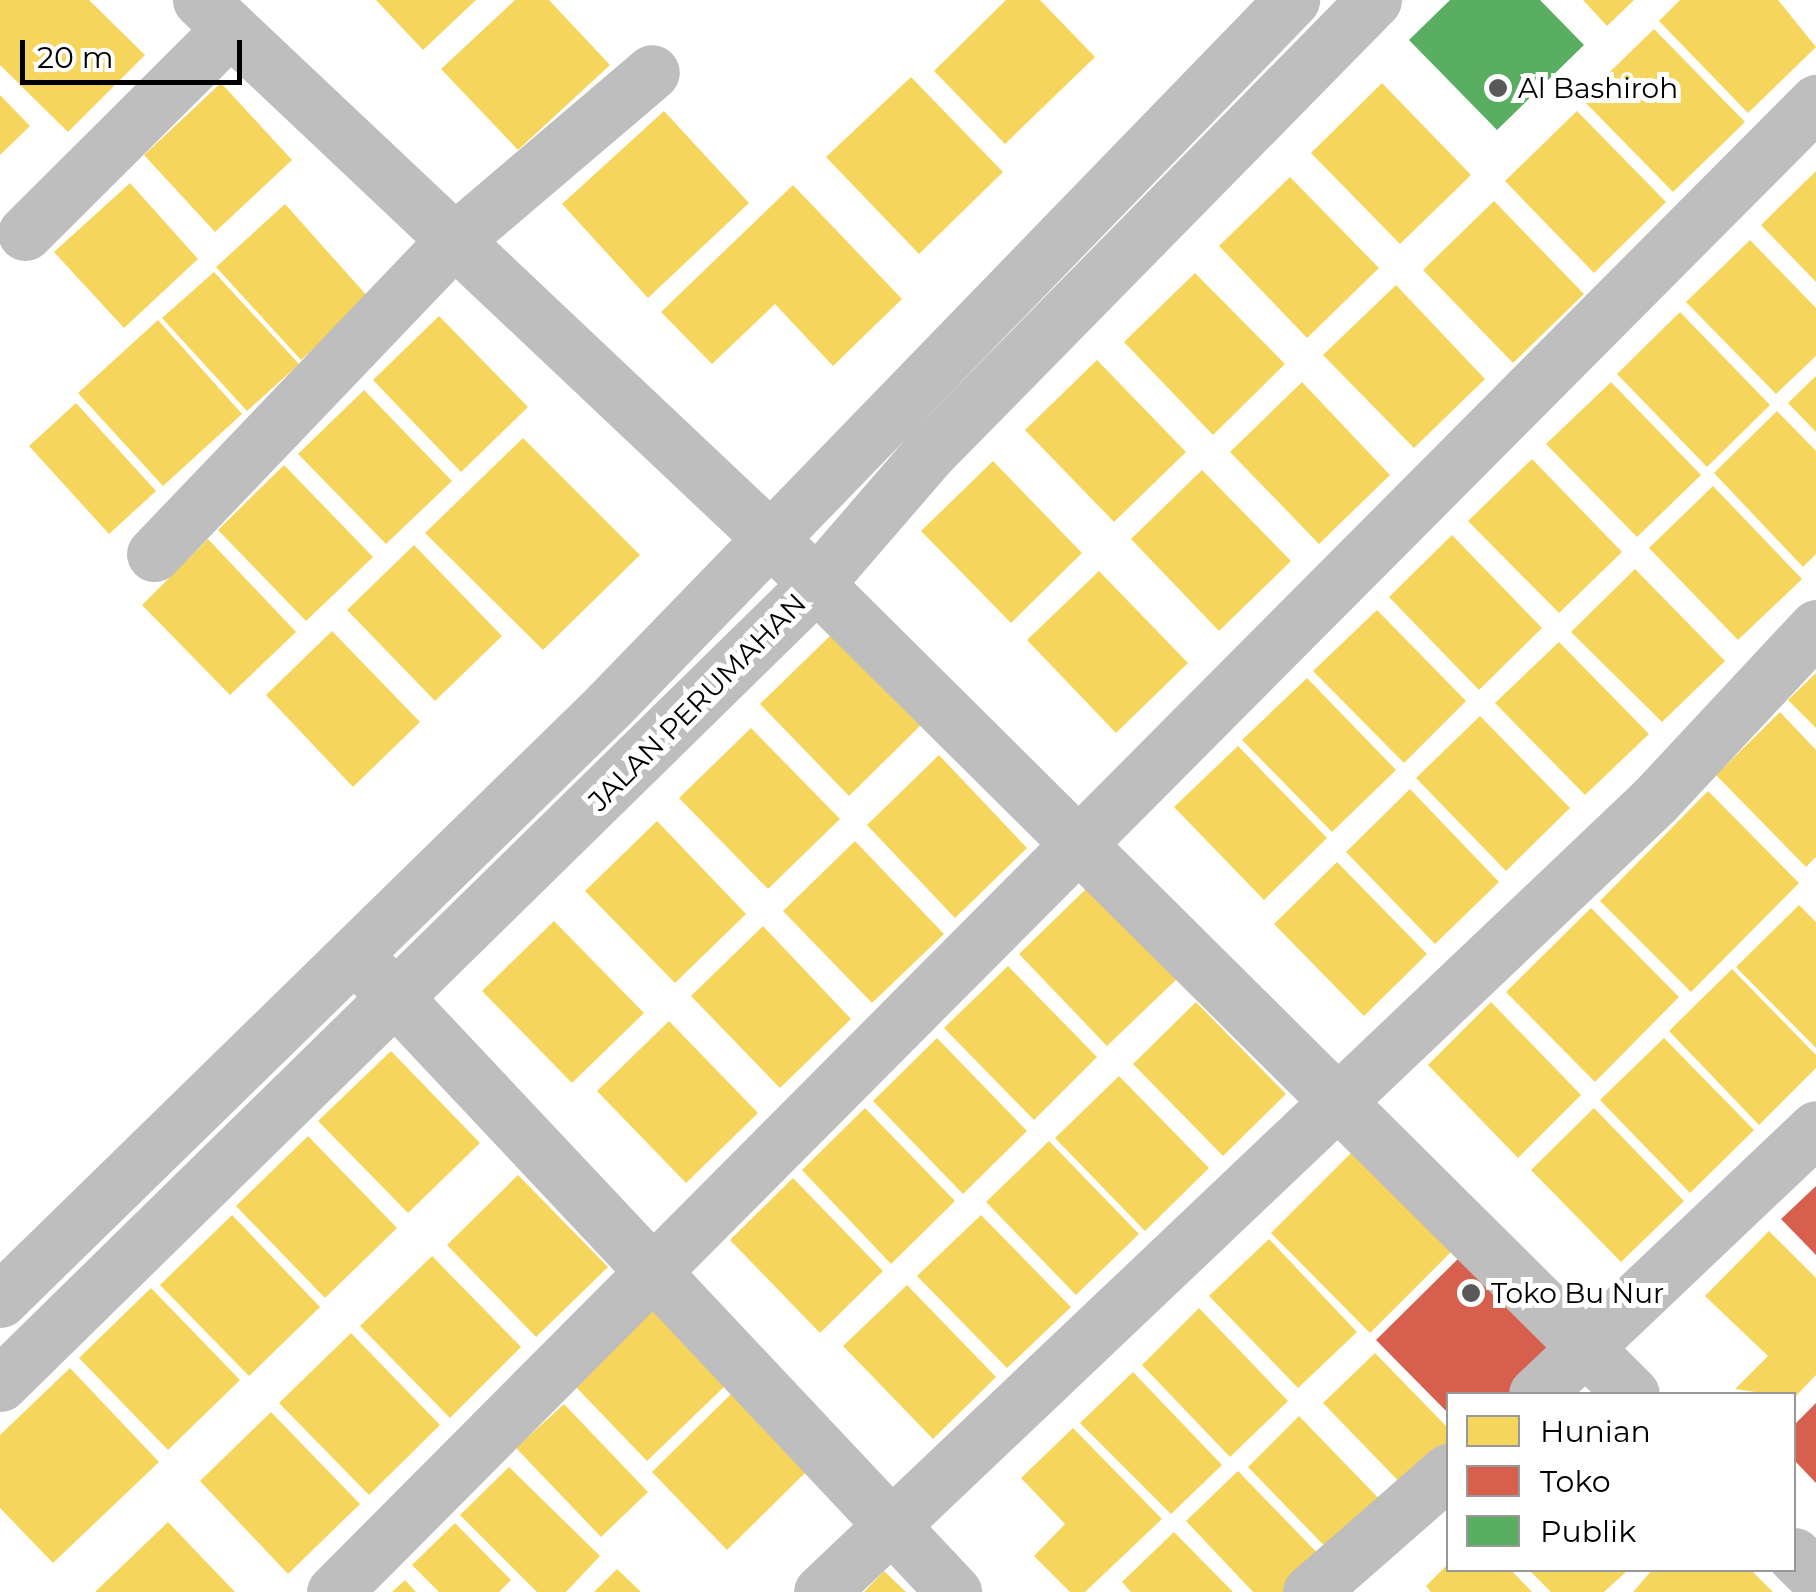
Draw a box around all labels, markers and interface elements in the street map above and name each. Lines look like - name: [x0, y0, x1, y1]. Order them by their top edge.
- scale bar: [25, 20, 248, 82]
- text: 20 m: [37, 39, 114, 76]
- place label: Al Bashiroh: [1518, 71, 1678, 105]
- marker: Al Bashiroh: [1487, 77, 1509, 99]
- street label: JALAN PERUMAHAN: [581, 586, 813, 818]
- place label: Toko Bu Nur: [1491, 1276, 1664, 1310]
- marker: Toko Bu Nur: [1460, 1282, 1482, 1304]
- legend: [1446, 1392, 1796, 1572]
- text: Hunian: [1540, 1413, 1651, 1450]
- text: Toko: [1540, 1463, 1611, 1500]
- text: Publik: [1540, 1513, 1636, 1550]

